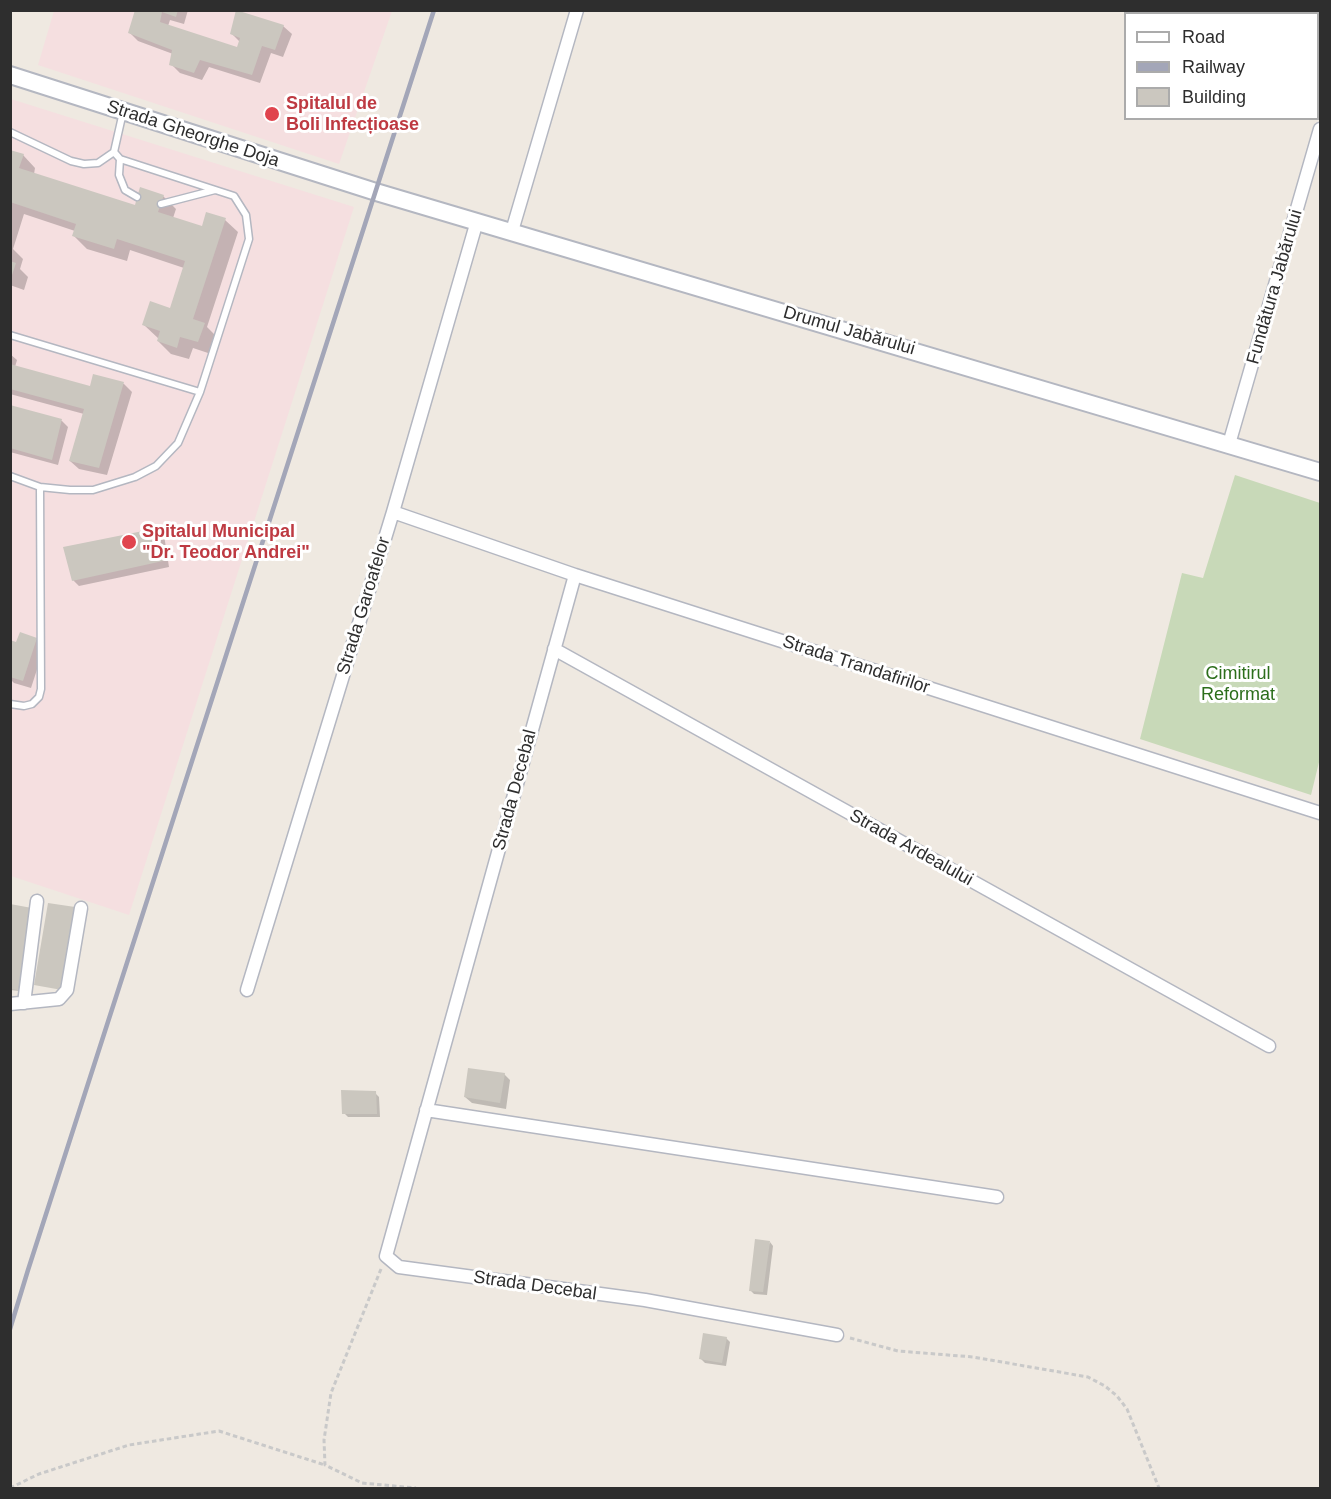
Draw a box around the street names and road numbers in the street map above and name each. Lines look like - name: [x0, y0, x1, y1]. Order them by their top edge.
- street label: Strada Gheorghe Doja: [104, 96, 282, 172]
- street label: Fundătura Jabărului: [1243, 207, 1307, 367]
- street label: Drumul Jabărului: [781, 302, 917, 360]
- street label: Strada Garoafelor: [333, 534, 395, 678]
- street label: Strada Trandafirilor: [780, 631, 932, 699]
- street label: Strada Decebal: [489, 727, 541, 853]
- street label: Strada Ardealului: [845, 805, 977, 891]
- street label: Strada Decebal: [472, 1267, 598, 1305]

